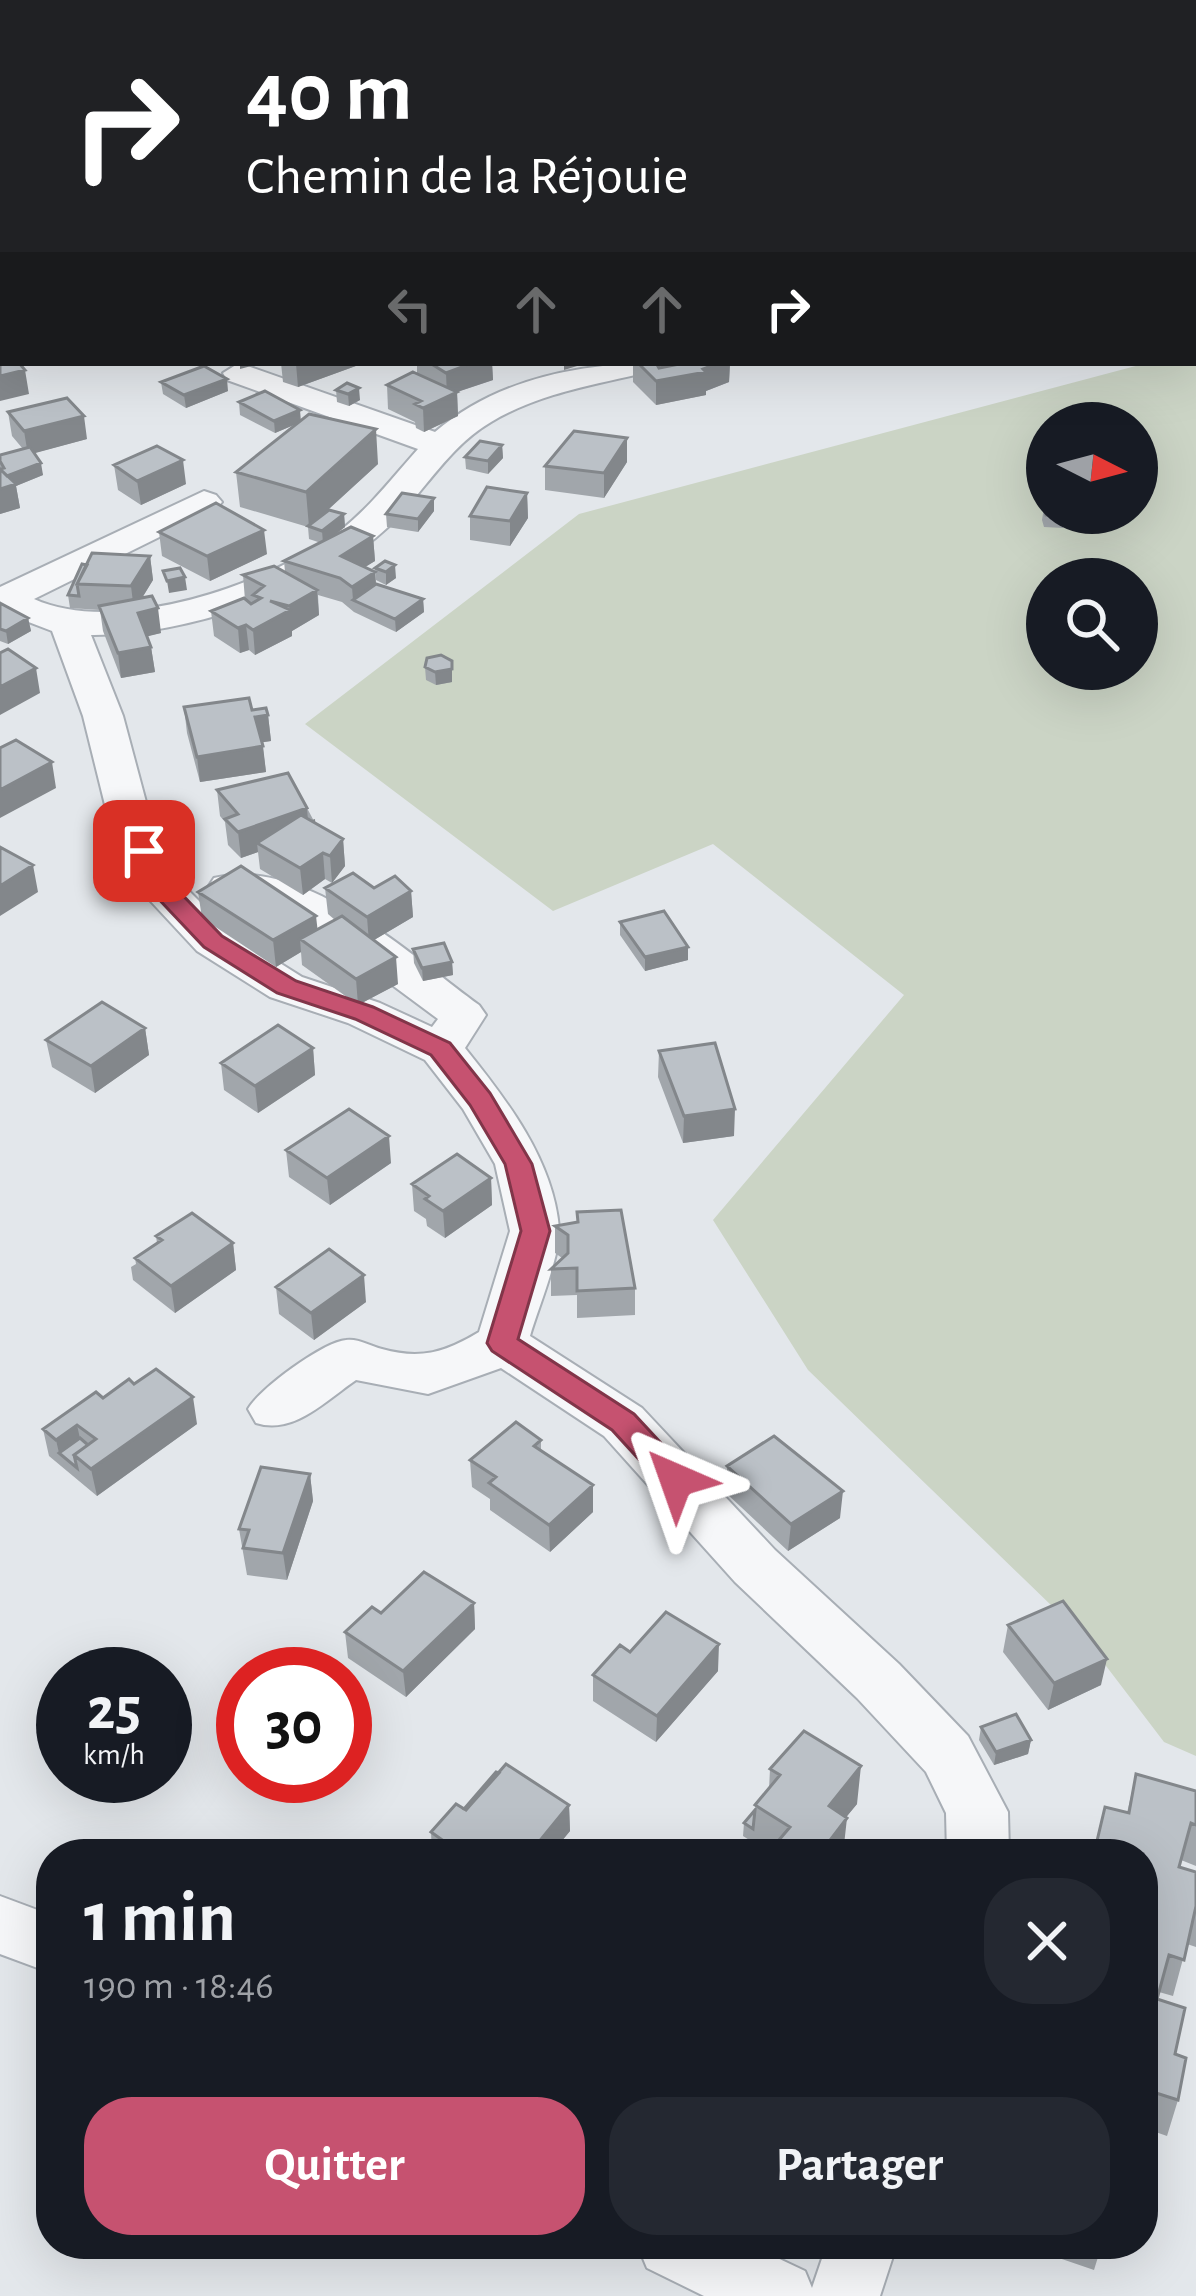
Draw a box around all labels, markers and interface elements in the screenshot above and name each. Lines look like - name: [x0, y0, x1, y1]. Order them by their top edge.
- icon: right: [48, 48, 204, 204]
- text: 40 m: [246, 52, 413, 136]
- text: Chemin de la Réjouie: [246, 150, 688, 204]
- icon: left: [377, 276, 443, 342]
- icon: ahead: [503, 276, 569, 342]
- icon: ahead: [629, 276, 695, 342]
- icon: right: [755, 276, 821, 342]
- north arrow: [1026, 402, 1158, 534]
- map controls: [1026, 402, 1158, 690]
- button: search: [1026, 558, 1158, 690]
- pin: [93, 800, 195, 902]
- icon: arrive: [111, 818, 177, 884]
- position arrow: [613, 1417, 739, 1543]
- speed limit sign: 30: [216, 1647, 372, 1803]
- text: 25: [87, 1680, 141, 1740]
- text: km/h: [83, 1740, 145, 1770]
- button: close: [984, 1878, 1110, 2004]
- text: 1 min: [84, 1882, 236, 1954]
- text: 190 m · 18:46: [84, 1967, 274, 2006]
- button: Quitter: [84, 2097, 585, 2235]
- button: Partager: [609, 2097, 1110, 2235]

